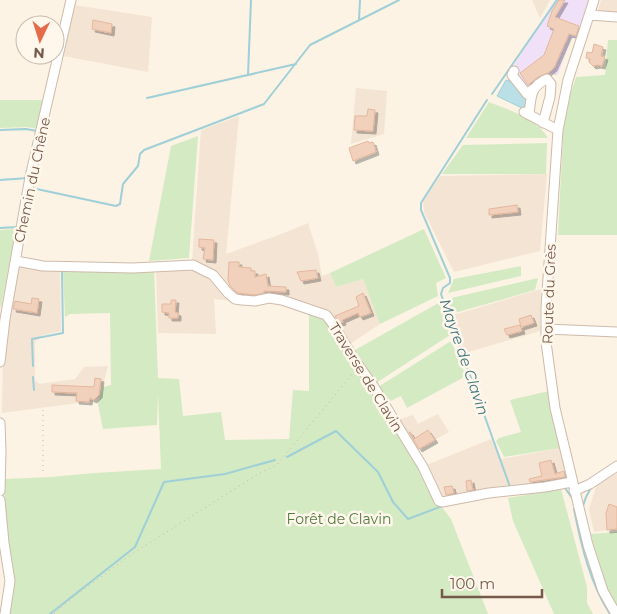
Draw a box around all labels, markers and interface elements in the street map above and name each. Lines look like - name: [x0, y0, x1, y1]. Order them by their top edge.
- north arrow: [15, 15, 65, 65]
- text: N: [33, 44, 45, 62]
- street label: Chemin du Chêne: [10, 116, 54, 244]
- street label: Route du Grès: [538, 244, 560, 344]
- water label: Mayre de Clavin: [436, 296, 493, 418]
- street label: Traverse de Clavin: [325, 319, 407, 435]
- park label: Forêt de Clavin: [287, 510, 391, 528]
- scale bar: [442, 566, 542, 598]
- text: 100 m: [450, 574, 495, 593]

